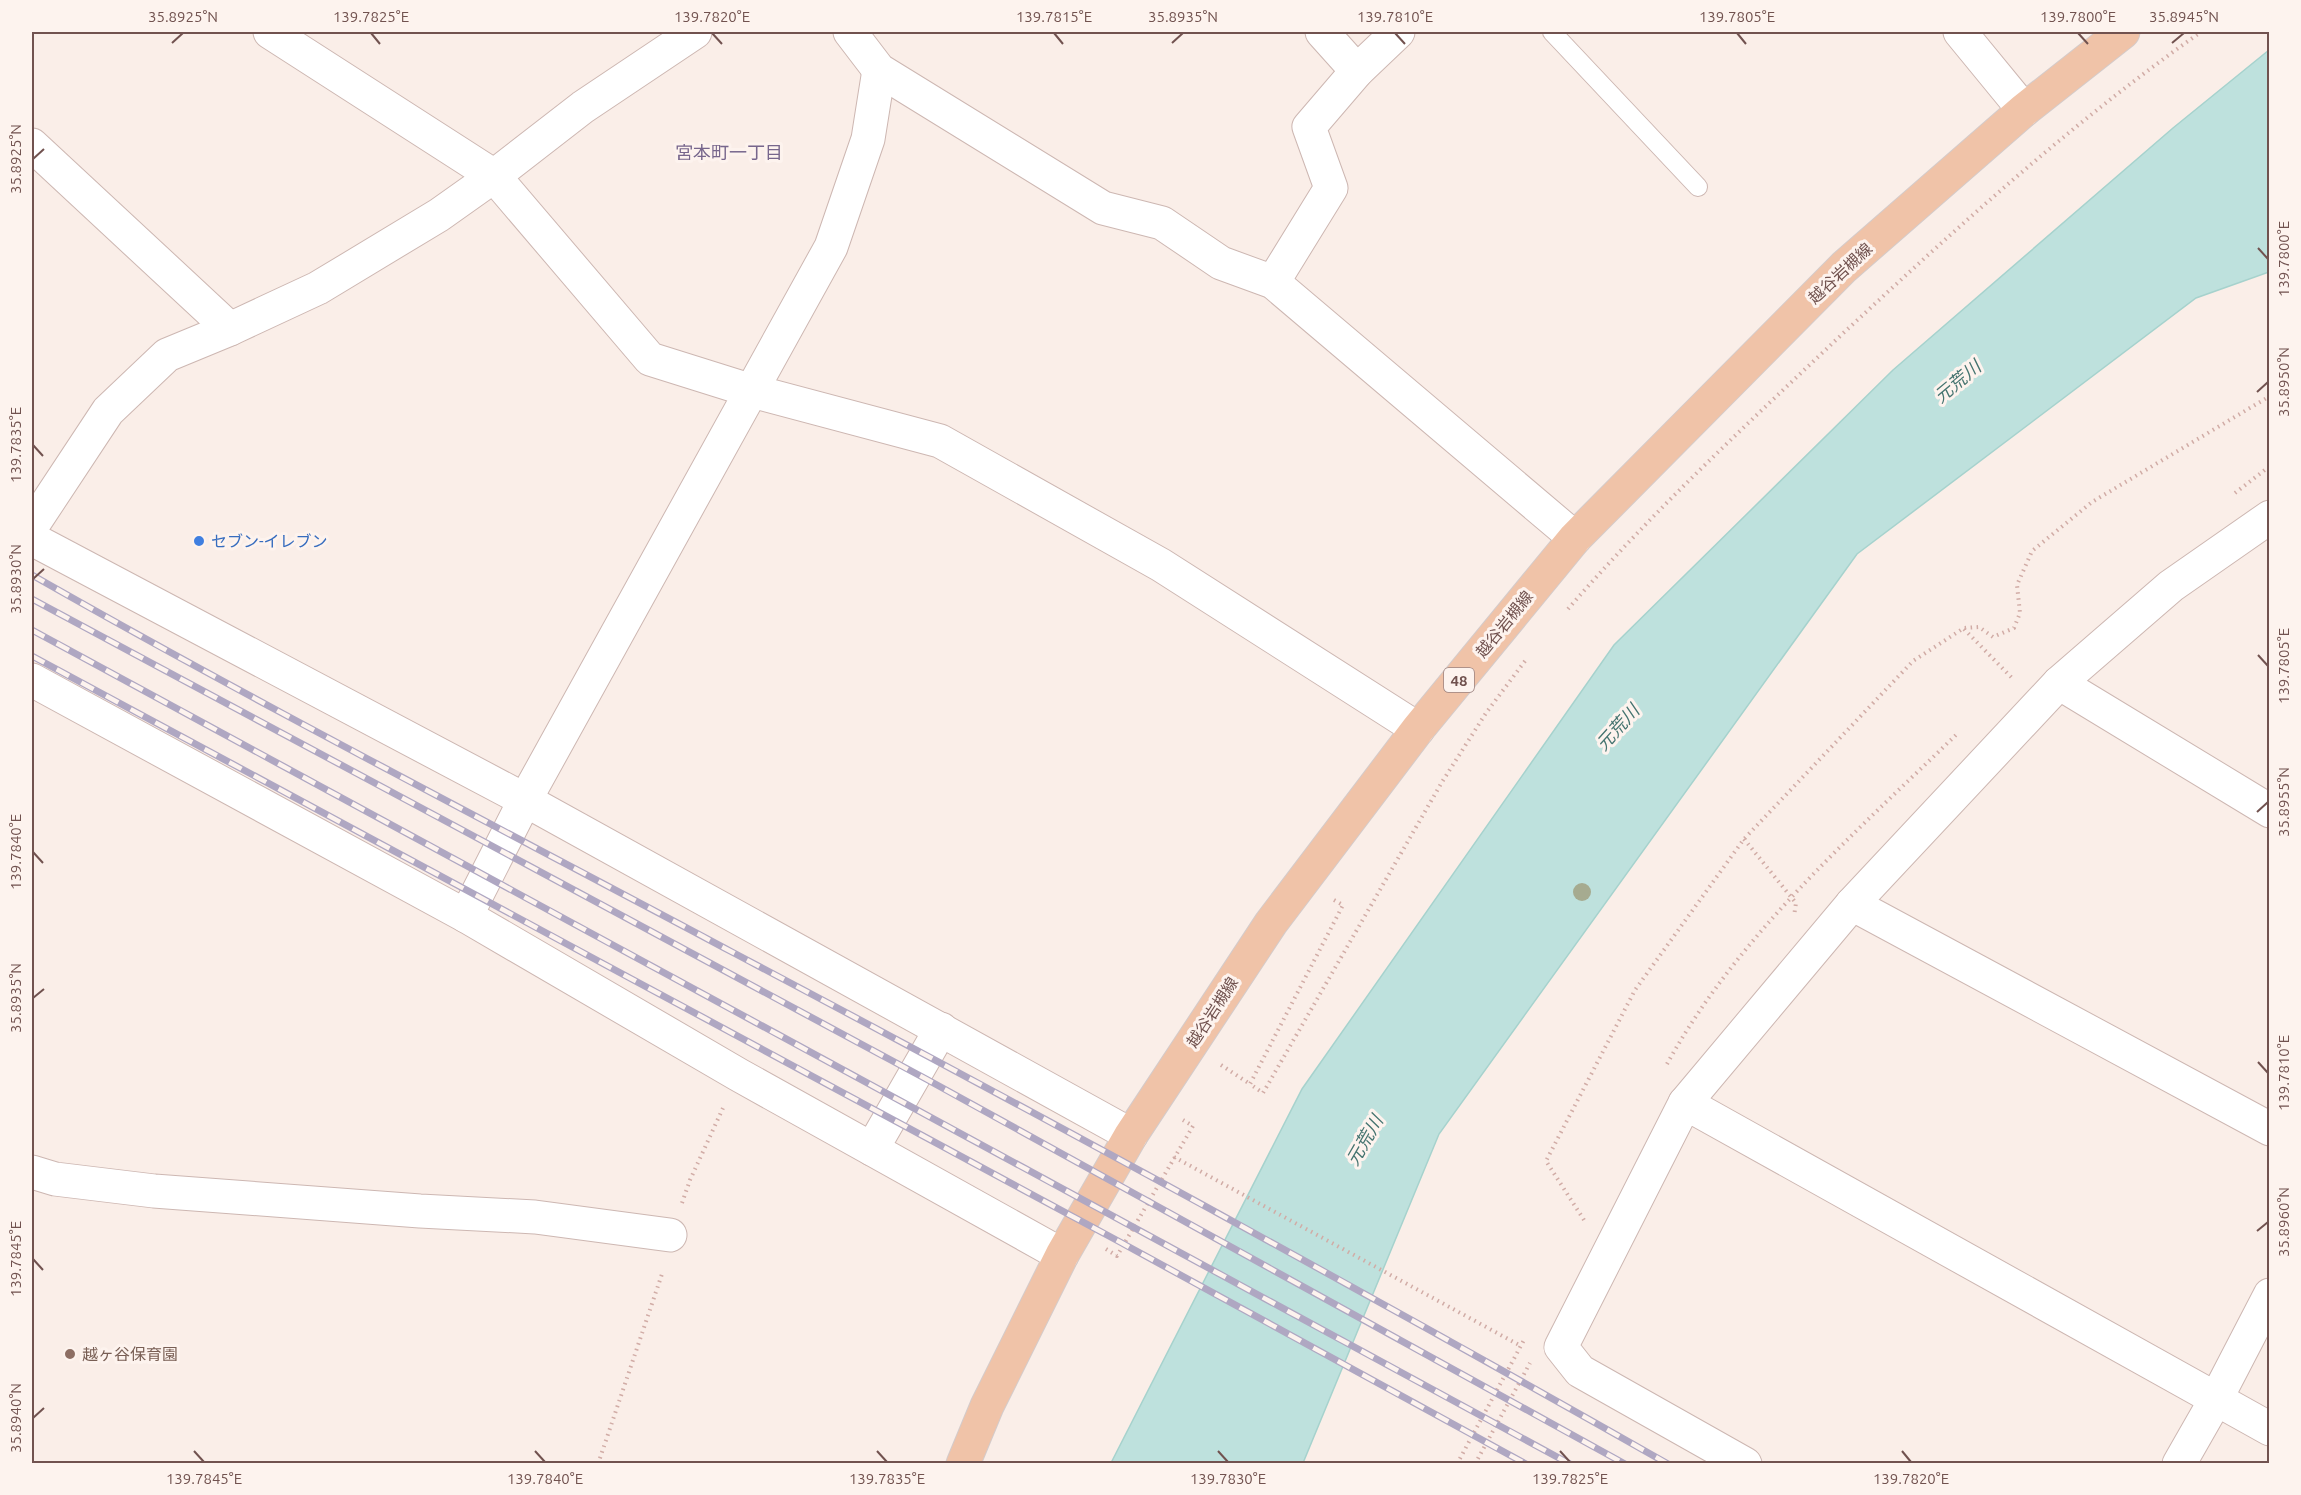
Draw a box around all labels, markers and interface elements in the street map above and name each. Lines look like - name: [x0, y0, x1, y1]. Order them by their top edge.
- text: 35.8925°N: [148, 8, 218, 25]
- text: 139.7825°E: [333, 8, 409, 25]
- text: 139.7820°E: [674, 8, 750, 25]
- text: 139.7815°E: [1016, 8, 1092, 25]
- text: 35.8935°N: [1148, 8, 1218, 25]
- text: 139.7810°E: [1357, 8, 1433, 25]
- text: 139.7805°E: [1699, 8, 1775, 25]
- text: 139.7800°E: [2040, 8, 2116, 25]
- text: 35.8945°N: [2149, 8, 2219, 25]
- text: 35.8925°N: [7, 124, 24, 194]
- district label: 宮本町一丁目: [675, 142, 783, 162]
- text: 139.7800°E: [2275, 221, 2292, 297]
- street label: 越谷岩槻線: [1805, 239, 1875, 307]
- text: 35.8950°N: [2275, 347, 2292, 417]
- water label: 元荒川: [1930, 355, 1986, 406]
- text: 139.7835°E: [7, 407, 24, 483]
- place label: セブン-イレブン: [211, 532, 328, 550]
- marker: セブン-イレブン: [192, 534, 206, 548]
- text: 35.8930°N: [7, 544, 24, 614]
- street label: 越谷岩槻線: [1472, 587, 1536, 661]
- text: 139.7805°E: [2275, 628, 2292, 704]
- road number: 48: [1444, 668, 1474, 692]
- water label: 元荒川: [1592, 699, 1644, 754]
- text: 35.8955°N: [2275, 767, 2292, 837]
- text: 139.7840°E: [7, 814, 24, 890]
- text: 35.8935°N: [7, 963, 24, 1033]
- street label: 越谷岩槻線: [1183, 974, 1241, 1050]
- text: 139.7810°E: [2275, 1035, 2292, 1111]
- water label: 元荒川: [1342, 1110, 1387, 1168]
- text: 35.8960°N: [2275, 1187, 2292, 1257]
- text: 139.7845°E: [7, 1221, 24, 1297]
- place label: 越ヶ谷保育園: [82, 1345, 178, 1363]
- marker: 越ヶ谷保育園: [63, 1347, 77, 1361]
- text: 35.8940°N: [7, 1383, 24, 1453]
- text: 139.7845°E: [166, 1470, 242, 1487]
- text: 139.7840°E: [507, 1470, 583, 1487]
- text: 139.7835°E: [849, 1470, 925, 1487]
- text: 139.7830°E: [1190, 1470, 1266, 1487]
- text: 139.7825°E: [1532, 1470, 1608, 1487]
- text: 139.7820°E: [1873, 1470, 1949, 1487]

